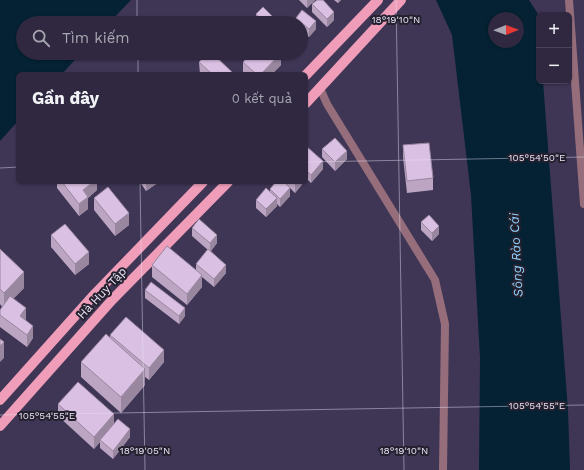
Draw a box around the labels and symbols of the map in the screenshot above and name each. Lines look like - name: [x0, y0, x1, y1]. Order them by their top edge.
- north arrow: [488, 12, 524, 48]
- text: 18°19'10"N: [372, 14, 420, 25]
- text: 105°54'50"E: [509, 152, 565, 163]
- water label: Sông Rào Cái: [506, 212, 526, 298]
- street label: Hà Huy Tập: [75, 264, 129, 322]
- text: 105°54'55"E: [509, 400, 565, 411]
- text: 105°54'55"E: [19, 410, 75, 421]
- text: 18°19'05"N: [120, 445, 170, 456]
- text: 18°19'10"N: [380, 445, 428, 456]

